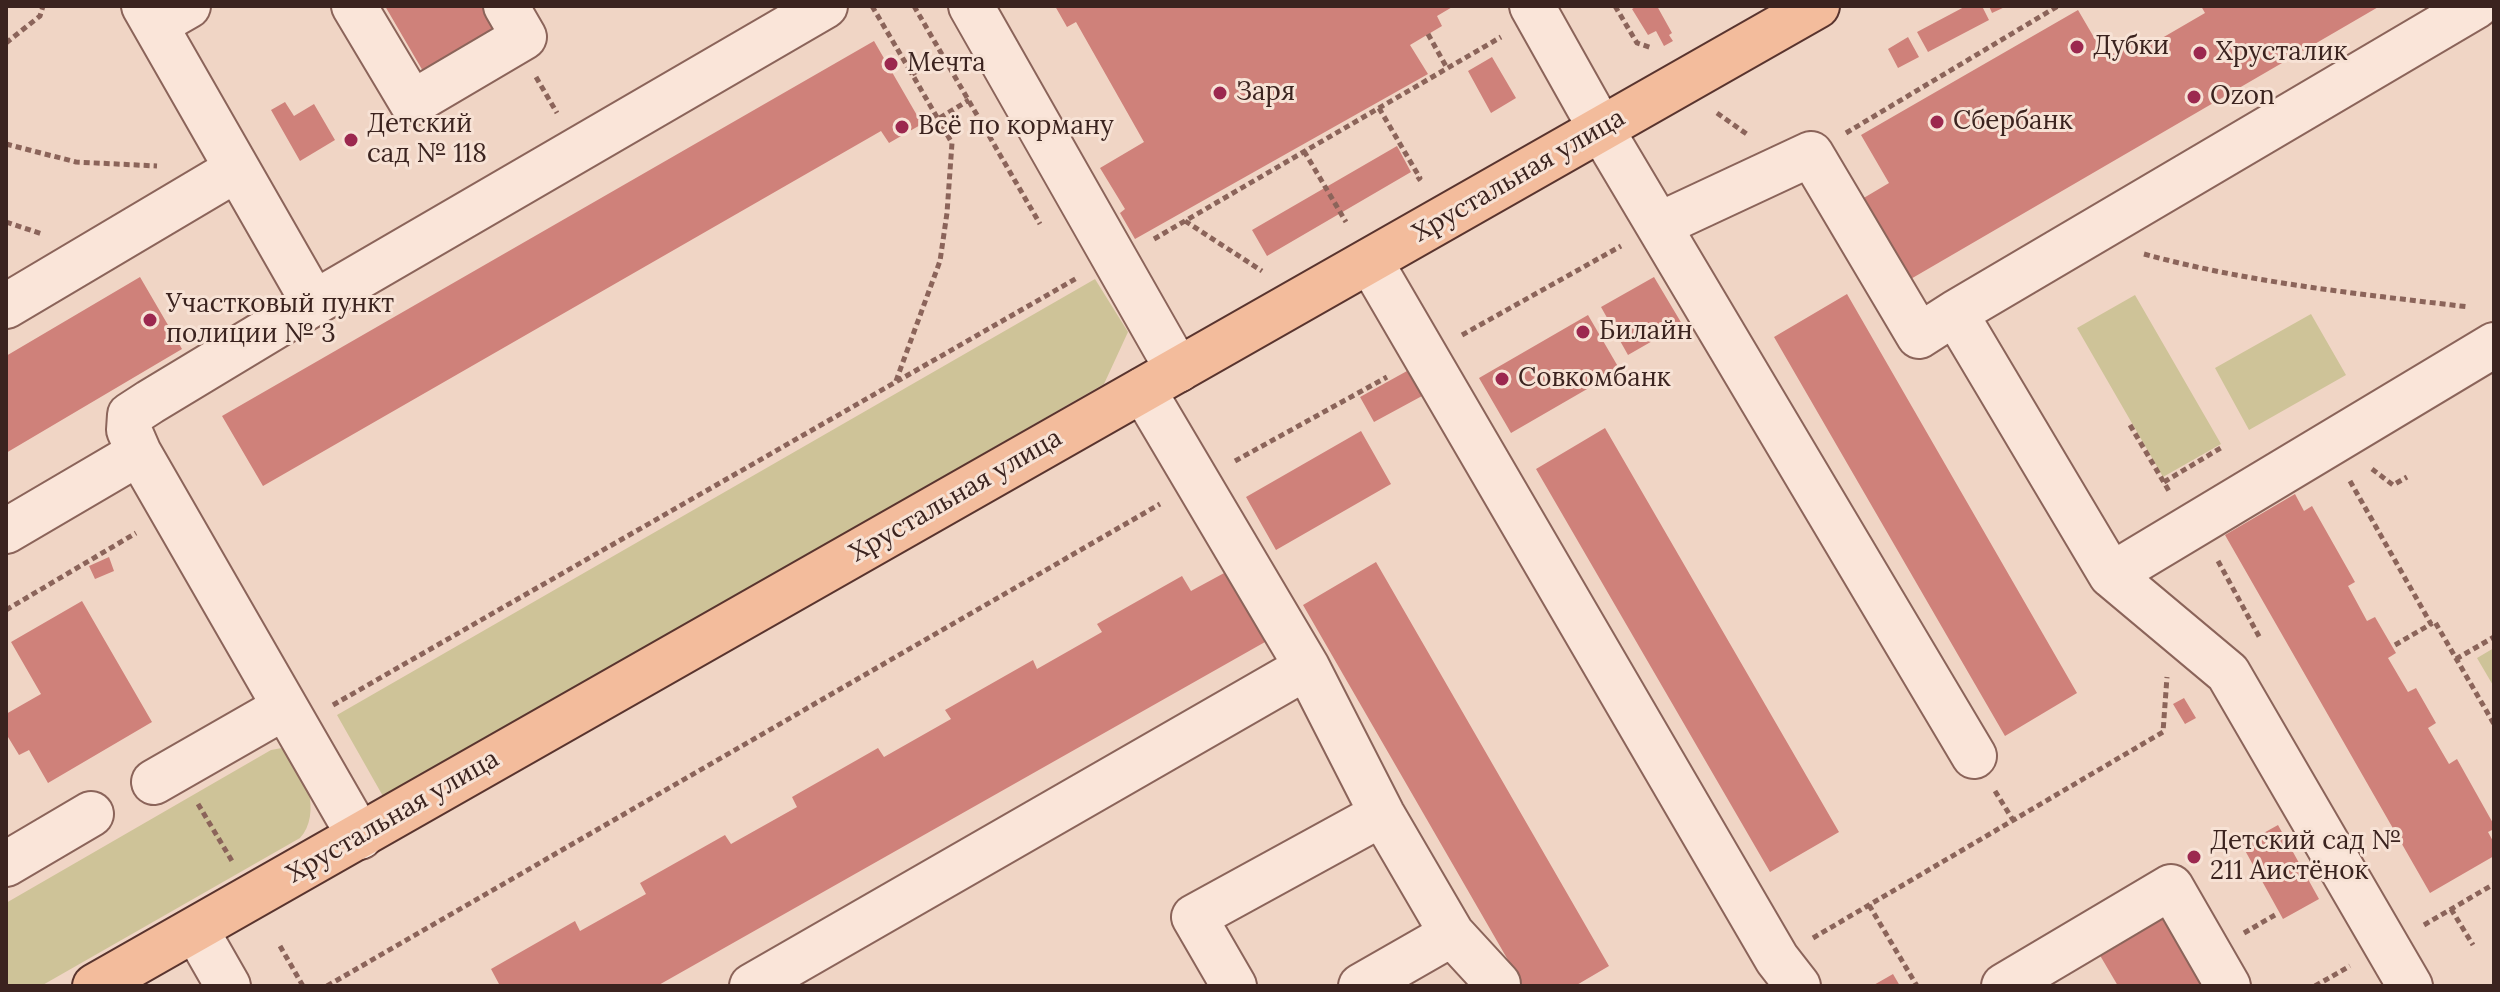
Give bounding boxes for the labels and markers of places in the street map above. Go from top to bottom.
place label: Дубки [2093,31,2169,63]
place label: Хрусталик [2216,37,2347,69]
marker: Дубки [2068,38,2086,56]
marker: Хрусталик [2191,44,2209,62]
place label: Мечта [907,48,986,80]
marker: Мечта [882,55,900,73]
place label: Заря [1236,77,1295,109]
place label: Ozon [2210,81,2275,113]
marker: Заря [1211,84,1229,102]
marker: Ozon [2185,88,2203,106]
place label: Сбербанк [1953,106,2073,138]
place label: Детский сад № 118 [367,109,487,170]
place label: Всё по корману [918,111,1114,143]
marker: Сбербанк [1928,113,1946,131]
marker: Всё по корману [893,118,911,136]
marker: Детский сад № 118 [342,131,360,149]
place label: Участковый пункт полиции № 3 [166,289,394,350]
marker: Участковый пункт полиции № 3 [141,311,159,329]
place label: Билайн [1599,316,1693,348]
marker: Билайн [1574,323,1592,341]
place label: Совкомбанк [1518,363,1671,395]
marker: Совкомбанк [1493,370,1511,388]
place label: Детский сад № 211 Аистёнок [2210,826,2402,888]
marker: Детский сад № 211 Аистёнок [2185,848,2203,866]

